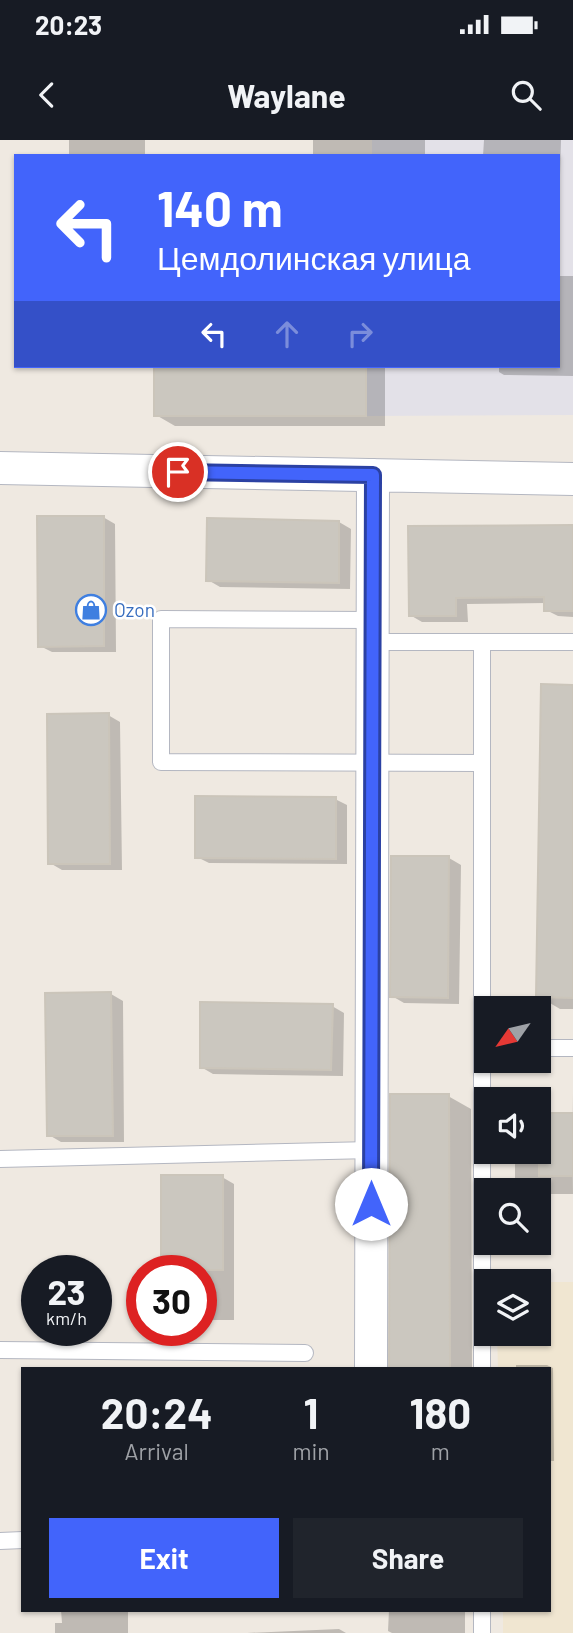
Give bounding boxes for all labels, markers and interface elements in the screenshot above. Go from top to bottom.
text: 20:23 [35,9,102,40]
icon: back [28,76,66,114]
text: Waylane [227,76,346,114]
icon: search [507,76,545,114]
text: 140 m [157,178,283,237]
icon: left [42,182,133,273]
text: Цемдолинская улица [157,238,471,276]
icon: left [195,315,233,353]
icon: ahead [268,315,306,353]
icon: right [341,315,379,353]
pin [148,442,208,502]
icon: arrive [159,453,197,491]
shop icon: Ozon [74,593,108,627]
place label: Ozon [114,598,155,621]
north arrow [474,996,551,1073]
map controls [474,996,551,1346]
button: sound [474,1087,551,1164]
position arrow [334,1167,408,1241]
button: search [474,1178,551,1255]
speed limit sign: 30 [126,1255,217,1346]
button: layers [474,1269,551,1346]
text: 23 [47,1270,86,1312]
text: km/h [46,1307,87,1329]
text: 20:24 [101,1387,213,1437]
text: 1 [304,1387,318,1437]
text: 180 [410,1387,471,1437]
text: Arrival [125,1437,189,1465]
text: min [292,1437,330,1465]
text: m [431,1437,450,1465]
button: Exit [49,1518,279,1598]
button: Share [293,1518,523,1598]

